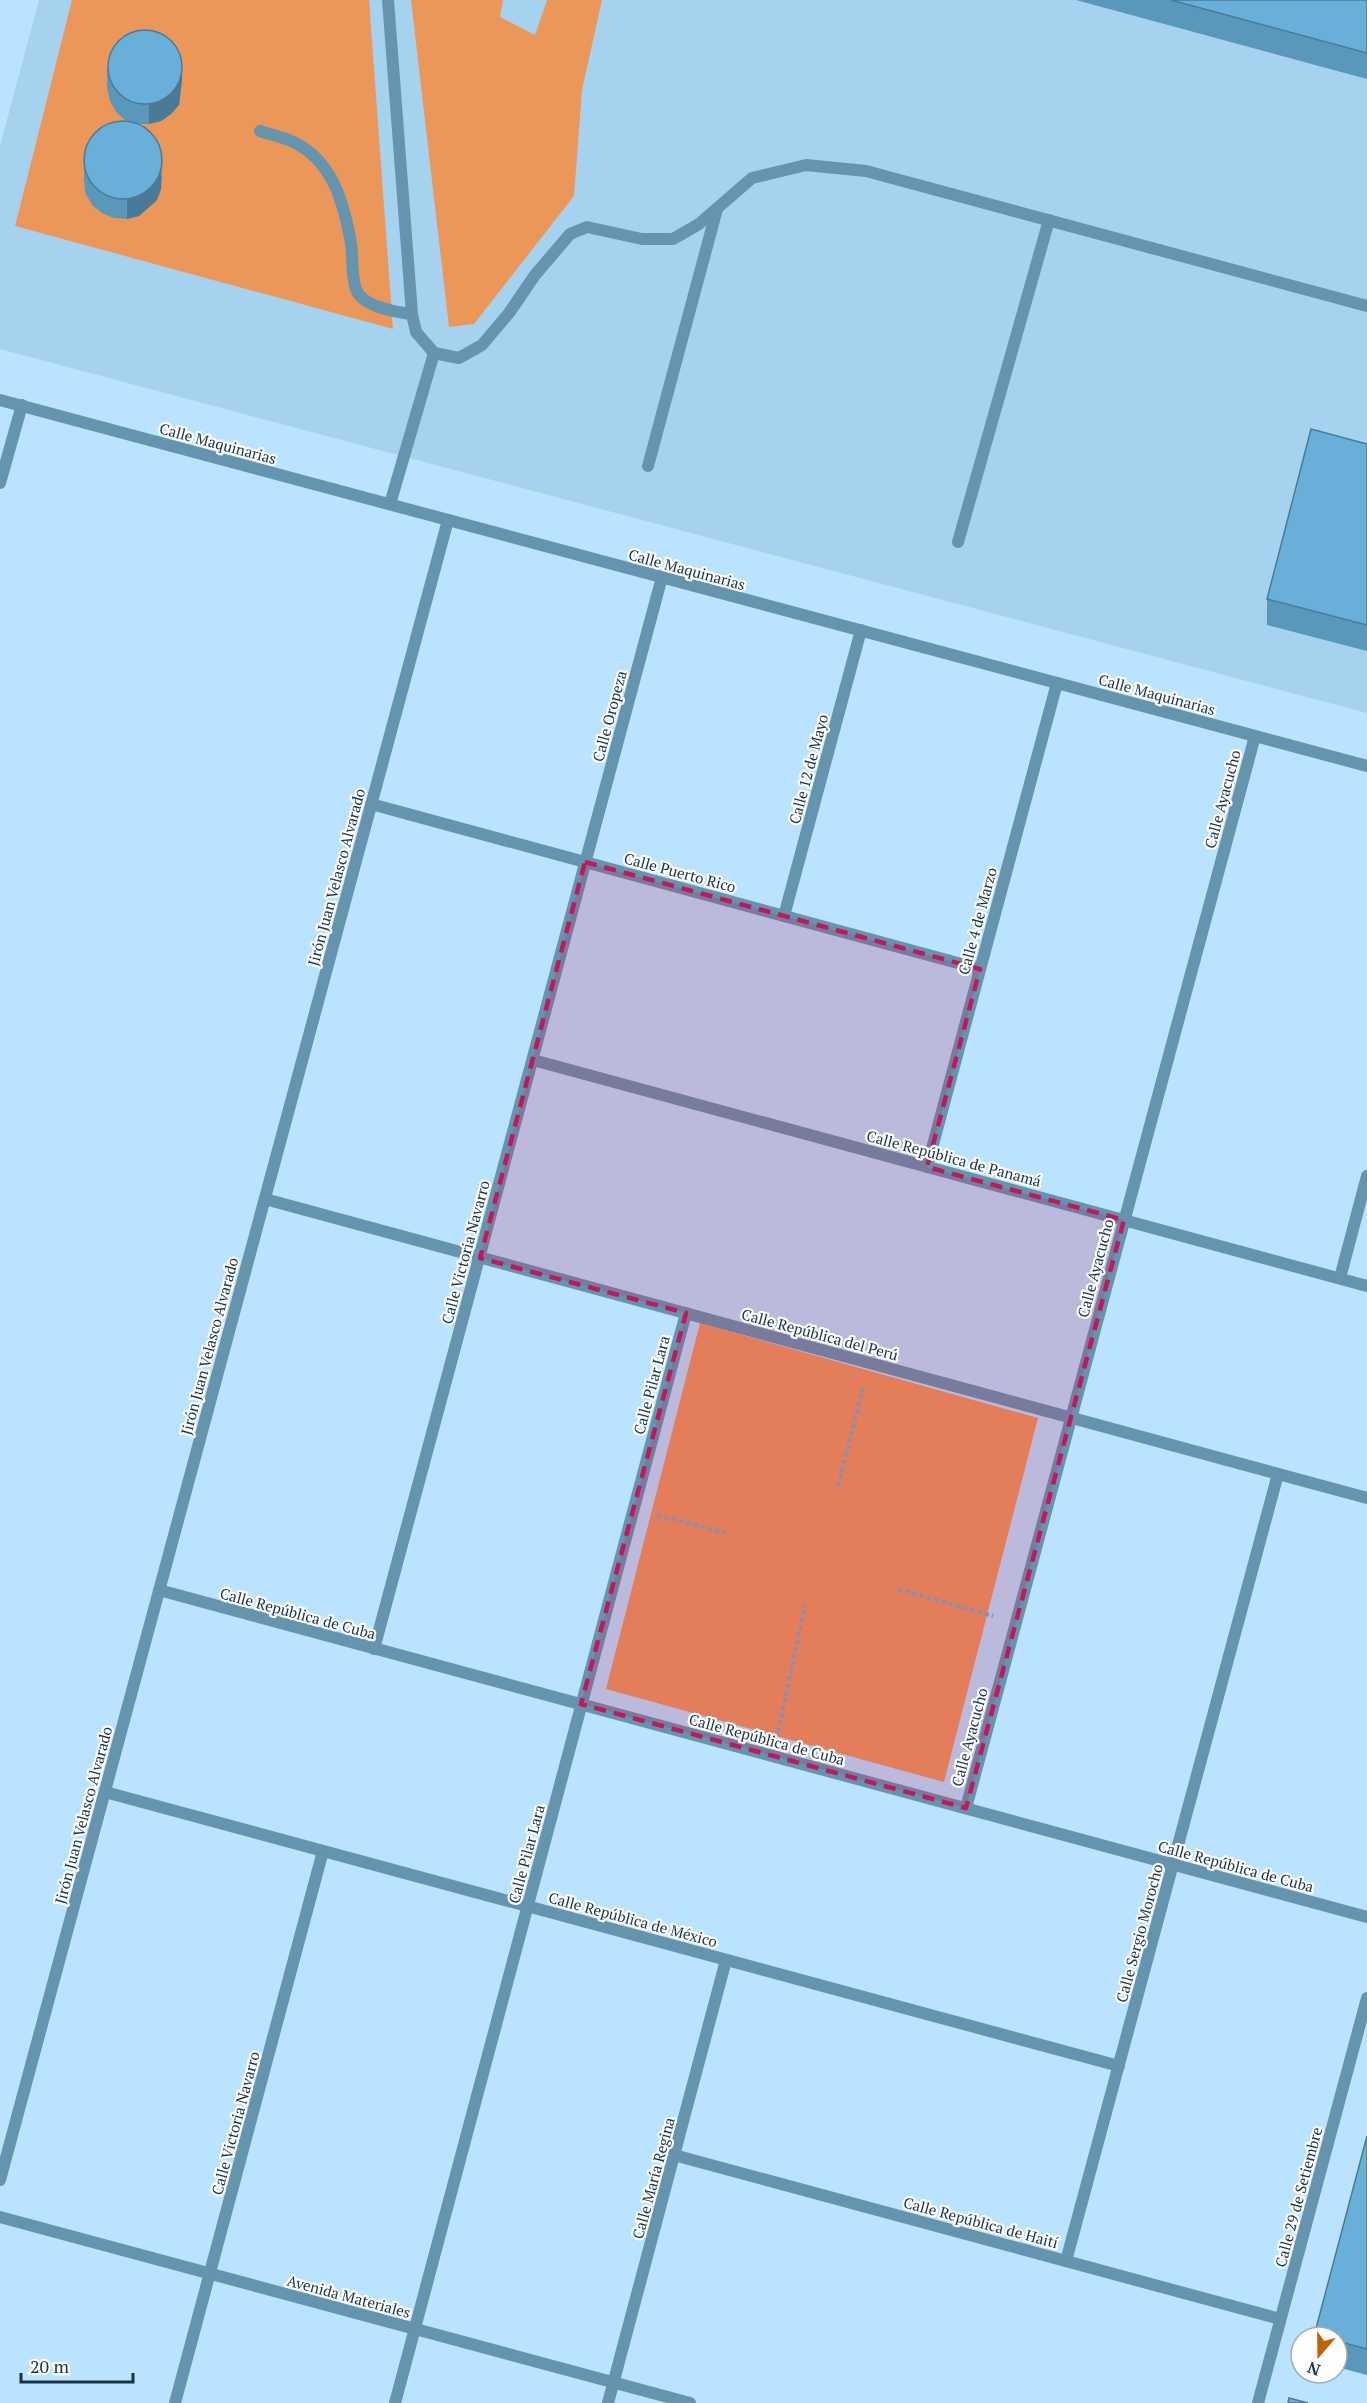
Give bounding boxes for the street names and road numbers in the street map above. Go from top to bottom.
street label: Calle Maquinarias [157,418,279,468]
street label: Calle Maquinarias [626,544,748,594]
street label: Calle Oropeza [587,668,631,764]
street label: Calle Maquinarias [1096,669,1218,719]
street label: Calle 12 de Mayo [784,712,832,826]
street label: Calle Ayacucho [1199,748,1245,850]
street label: Jirón Juan Velasco Alvarado [303,786,369,968]
street label: Calle Puerto Rico [622,847,738,897]
street label: Calle 4 de Marzo [953,865,1001,977]
street label: Calle República de Panamá [865,1125,1044,1191]
street label: Calle Victoria Navarro [436,1178,494,1326]
street label: Calle Ayacucho [1072,1217,1118,1319]
street label: Jirón Juan Velasco Alvarado [176,1255,242,1437]
street label: Calle República del Perú [740,1303,901,1365]
street label: Calle Pilar Lara [628,1333,674,1437]
street label: Calle República de Cuba [218,1583,378,1644]
street label: Calle Ayacucho [946,1686,992,1788]
street label: Calle República de Cuba [687,1709,847,1770]
street label: Jirón Juan Velasco Alvarado [50,1724,116,1906]
street label: Calle Pilar Lara [503,1802,549,1906]
street label: Calle República de Cuba [1156,1836,1316,1897]
street label: Calle Sergio Morocho [1111,1862,1167,2004]
street label: Calle República de México [546,1887,720,1951]
street label: Calle Victoria Navarro [206,2049,264,2197]
street label: Calle María Regina [627,2115,679,2241]
street label: Calle 29 de Setiembre [1270,2125,1326,2269]
street label: Calle República de Haití [901,2192,1061,2252]
street label: Avenida Materiales [285,2270,413,2322]

